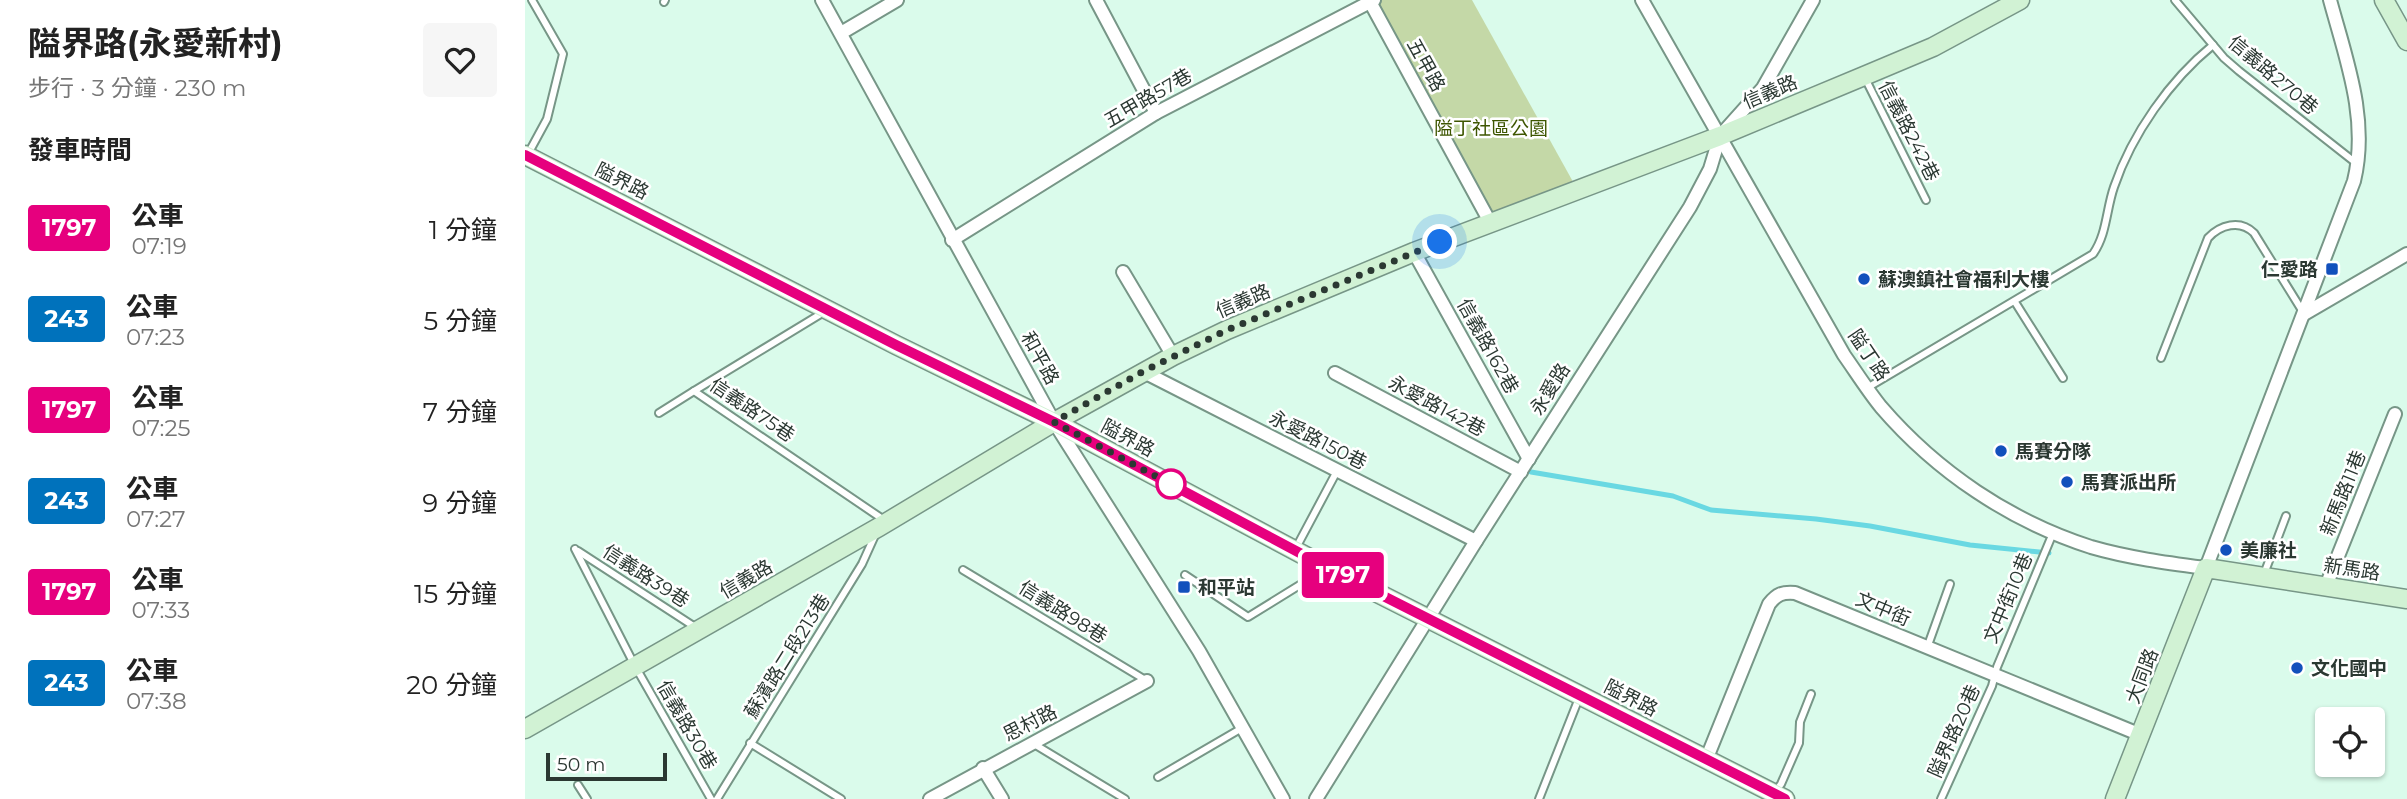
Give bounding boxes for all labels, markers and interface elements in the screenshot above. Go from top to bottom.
text: 隘界路(永愛新村) [28,23,283,63]
button: heart [423,23,497,97]
street label: 信義路270巷 [2223,31,2323,119]
street label: 五甲路 [1402,34,1450,96]
street label: 五甲路57巷 [1100,64,1196,132]
street label: 信義路 [1739,70,1801,114]
text: 步行 · 3 分鐘 · 230 m [28,74,246,102]
street label: 信義路242巷 [1874,77,1944,185]
park label: 隘丁社區公園 [1434,117,1548,140]
text: 發車時間 [28,134,132,166]
street label: 隘界路 [591,158,653,204]
text: 公車 [131,200,183,232]
text: 1797 [42,213,96,242]
text: 1 分鐘 [429,214,497,246]
your location [1422,224,1457,259]
text: 07:19 [131,232,187,260]
place label: 仁愛路 [2261,258,2318,281]
marker: 仁愛路 [2324,261,2340,277]
place label: 蘇澳鎮社會福利大樓 [1878,268,2049,291]
marker: 蘇澳鎮社會福利大樓 [1856,271,1872,287]
street label: 信義路 [1212,279,1274,323]
text: 公車 [126,291,178,323]
street label: 信義路162巷 [1452,294,1524,398]
text: 243 [44,304,89,333]
text: 5 分鐘 [423,305,497,337]
text: 07:23 [126,323,185,351]
street label: 隘丁路 [1844,325,1894,385]
street label: 和平路 [1016,327,1064,389]
street label: 永愛路 [1525,359,1575,419]
street label: 永愛路142巷 [1385,371,1489,441]
street label: 信義路75巷 [705,373,799,447]
text: 公車 [131,382,183,414]
text: 1797 [42,395,96,424]
text: 7 分鐘 [423,396,497,428]
street label: 永愛路150巷 [1265,406,1371,474]
text: 07:25 [131,414,190,442]
street label: 隘界路 [1097,414,1159,462]
place label: 馬賽分隊 [2015,440,2091,463]
marker: 馬賽分隊 [1993,443,2009,459]
street label: 新馬路11巷 [2316,447,2370,539]
unlabelled marker [1156,469,1186,499]
place label: 馬賽派出所 [2081,471,2176,494]
text: 公車 [126,473,178,505]
marker: 馬賽派出所 [2059,474,2075,490]
text: 243 [44,486,89,515]
text: 9 分鐘 [422,487,497,519]
text: 07:27 [126,505,186,533]
place label: 美廉社 [2240,539,2297,562]
street label: 信義路39巷 [599,540,693,612]
marker: 美廉社 [2218,542,2234,558]
street label: 文中街10巷 [1979,550,2037,646]
line badge: 1797 [1294,552,1392,598]
street label: 新馬路 [2322,553,2382,585]
street label: 信義路 [716,555,776,603]
text: 1797 [1316,560,1370,589]
text: 公車 [131,564,183,596]
street label: 信義路98巷 [1015,576,1111,648]
place label: 和平站 [1198,576,1255,599]
text: 1797 [42,577,96,606]
text: 15 分鐘 [414,578,497,610]
marker: 和平站 [1176,579,1192,595]
street label: 文中街 [1852,587,1914,631]
street label: 蘇濱路二段213巷 [740,590,834,722]
text: 07:33 [131,596,190,624]
street label: 大同路 [2121,645,2163,707]
text: 公車 [126,655,178,687]
place label: 文化國中 [2311,657,2387,680]
marker: 文化國中 [2289,660,2305,676]
text: 243 [44,668,89,697]
text: 20 分鐘 [406,669,497,701]
street label: 隘界路 [1600,675,1662,721]
street label: 信義路30巷 [652,676,722,774]
street label: 隘界路20巷 [1923,681,1985,781]
text: 07:38 [126,687,187,715]
street label: 思村路 [999,700,1061,746]
map controls [2315,707,2385,777]
button: locate [2315,707,2385,777]
scale bar [546,750,667,782]
text: 50 m [557,753,605,776]

